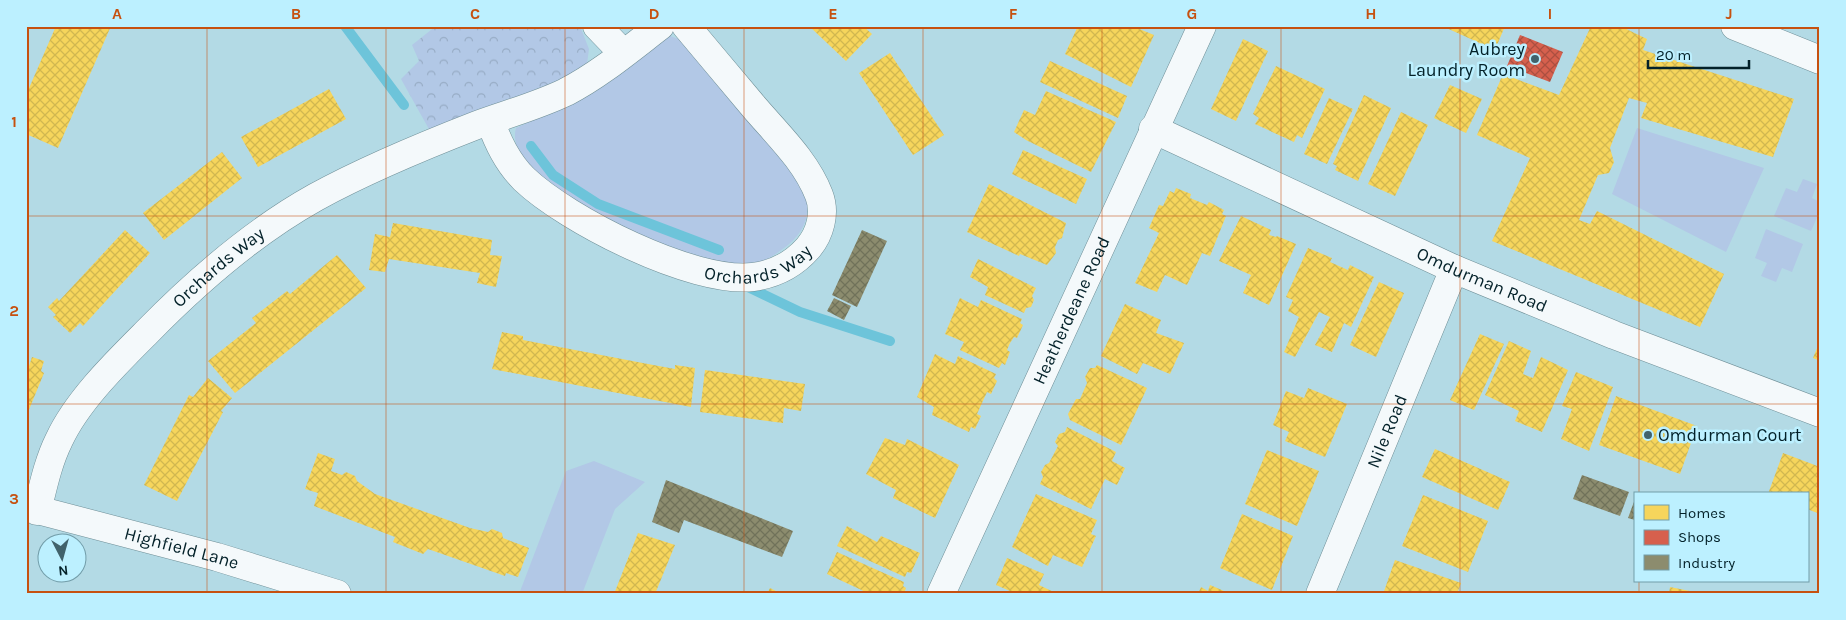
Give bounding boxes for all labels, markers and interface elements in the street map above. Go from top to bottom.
text: A [112,4,122,23]
text: B [291,4,301,23]
text: C [470,4,480,23]
text: D [649,4,660,23]
text: E [828,4,838,23]
text: F [1009,4,1018,23]
text: G [1187,4,1197,23]
text: H [1365,4,1377,23]
text: I [1548,4,1552,23]
text: J [1725,4,1733,23]
place label: Aubrey Laundry Room [1408,38,1526,81]
scale bar [1648,38,1750,70]
text: 20 m [1656,46,1691,64]
marker: Aubrey Laundry Room [1529,53,1541,65]
text: 1 [11,112,17,131]
street label: Orchards Way [168,222,269,312]
street label: Heatherdeane Road [1028,233,1115,388]
street label: Orchards Way [702,240,817,289]
street label: Omdurman Road [1413,242,1551,317]
text: 2 [9,301,19,320]
street label: Nile Road [1362,391,1412,471]
place label: Omdurman Court [1658,424,1802,446]
marker: Omdurman Court [1642,429,1654,441]
text: 3 [9,489,19,508]
legend [1634,492,1808,582]
text: Homes [1678,504,1726,522]
street label: Highfield Lane [122,522,242,574]
text: Shops [1678,528,1721,546]
north arrow [38,532,88,582]
text: Industry [1678,554,1735,572]
text: N [57,561,69,579]

